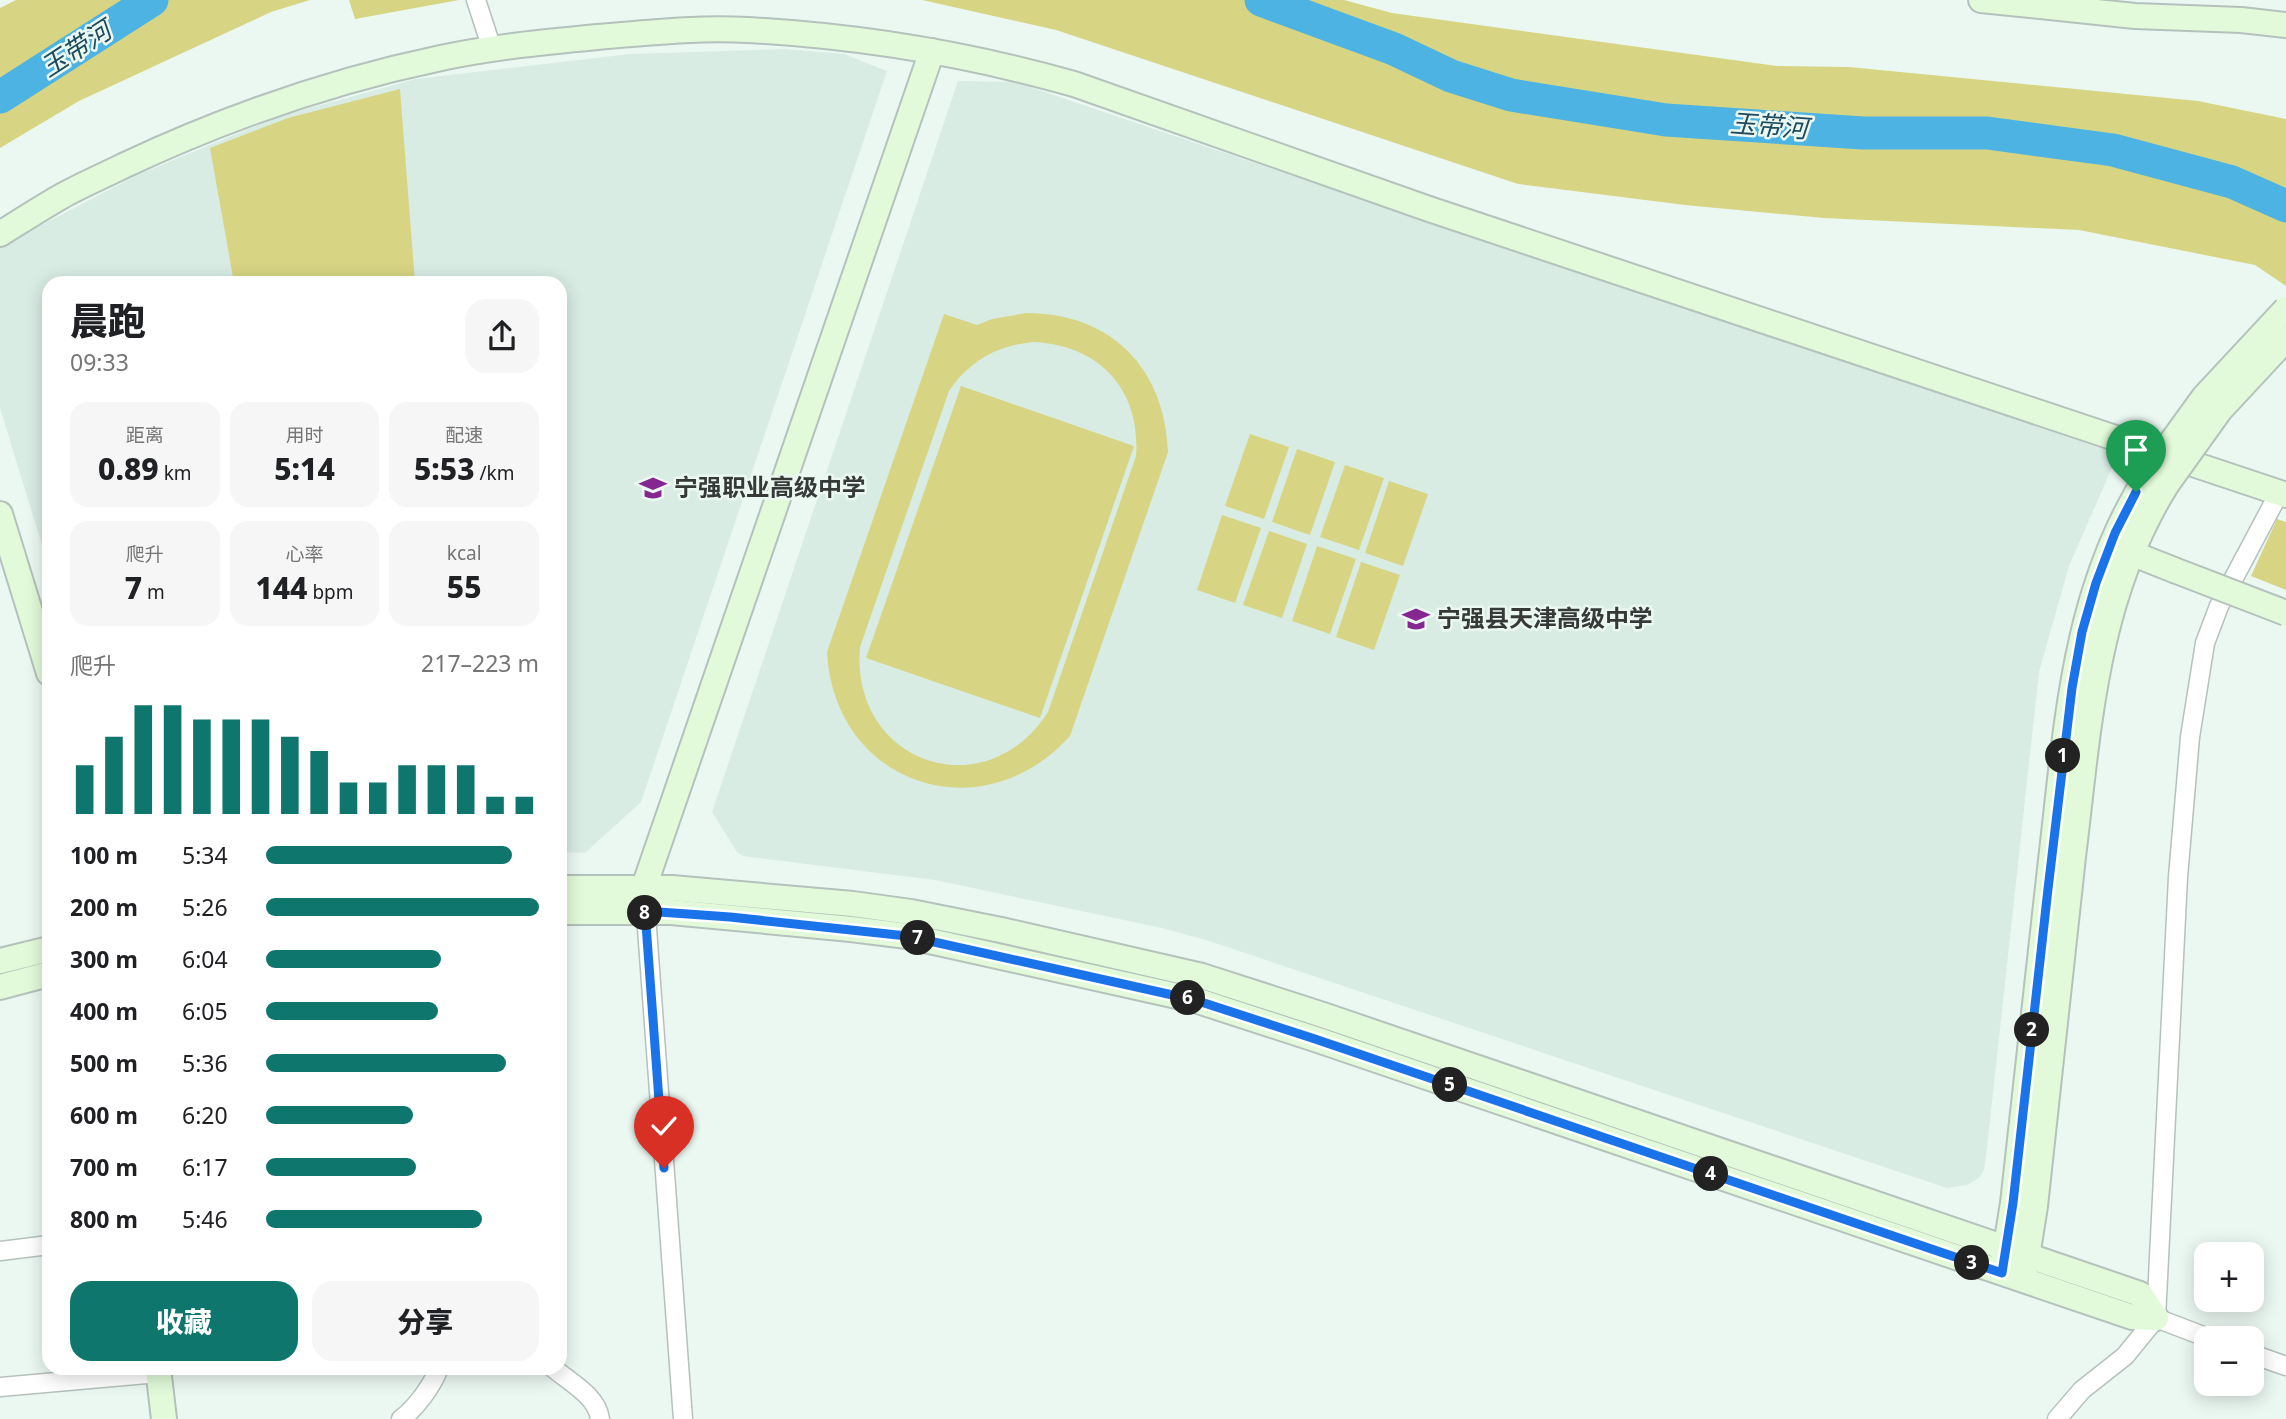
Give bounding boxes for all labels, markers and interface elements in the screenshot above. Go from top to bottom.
water label: 玉带河 [33,9,122,85]
water label: 玉带河 [1729,104,1814,146]
text: 晨跑 [70,294,146,346]
button: share [465,299,539,373]
text: 09:33 [70,346,129,378]
pin [2106,420,2166,492]
text: 距离 [126,422,164,448]
text: 用时 [285,422,324,448]
text: 配速 [445,422,483,448]
icon: arrive [2117,431,2155,469]
text: 0.89 [98,448,159,489]
text: 5:14 [274,448,335,489]
text: 5:53 [414,448,474,489]
text: km [159,460,192,486]
text: /km [474,460,514,486]
place label: 宁强职业高级中学 [674,470,866,503]
school or university icon: 宁强职业高级中学 [638,473,668,503]
text: kcal [447,540,482,566]
text: 爬升 [126,541,164,567]
text: 心率 [285,541,324,567]
text: 55 [447,566,482,607]
text: 7 [125,567,142,608]
text: 144 [255,567,307,608]
text: m [142,579,165,605]
text: bpm [307,579,354,605]
place label: 宁强县天津高级中学 [1437,601,1653,634]
school or university icon: 宁强县天津高级中学 [1401,604,1431,634]
text: 217–223 m [421,647,539,679]
text: 爬升 [70,649,116,681]
pin: 1 [2046,738,2080,774]
text: 1 [2057,742,2068,768]
text: 100 m [70,839,138,871]
text: 5:34 [182,839,228,871]
text: 200 m [70,891,138,923]
text: 5:26 [182,891,228,923]
pin: 8 [628,895,662,930]
text: 8 [639,899,650,925]
pin: 7 [900,920,936,956]
text: 7 [912,924,923,950]
text: 300 m [70,943,138,975]
text: 6:04 [182,943,228,975]
pin: 6 [1170,981,1206,1016]
text: 6 [1182,984,1193,1010]
text: 400 m [70,995,138,1027]
text: 6:05 [182,995,228,1027]
pin: 2 [2014,1012,2050,1048]
text: 2 [2026,1016,2037,1042]
text: 500 m [70,1047,138,1079]
text: 5:36 [182,1047,228,1079]
pin: 5 [1432,1068,1468,1102]
text: 5 [1444,1071,1455,1097]
pin [634,1096,694,1168]
text: 600 m [70,1099,138,1131]
text: 6:20 [182,1099,228,1131]
icon: check [645,1107,683,1145]
text: 700 m [70,1151,138,1183]
text: 6:17 [182,1151,228,1183]
pin: 4 [1694,1156,1728,1192]
text: 4 [1705,1160,1716,1186]
text: 800 m [70,1203,138,1235]
text: 5:46 [182,1203,228,1235]
map controls [2194,1242,2264,1396]
button: + [2194,1242,2264,1312]
pin: 3 [1954,1246,1990,1280]
text: 3 [1966,1249,1977,1275]
button: 收藏 [70,1281,298,1361]
button: 分享 [312,1281,539,1361]
button: − [2194,1326,2264,1396]

